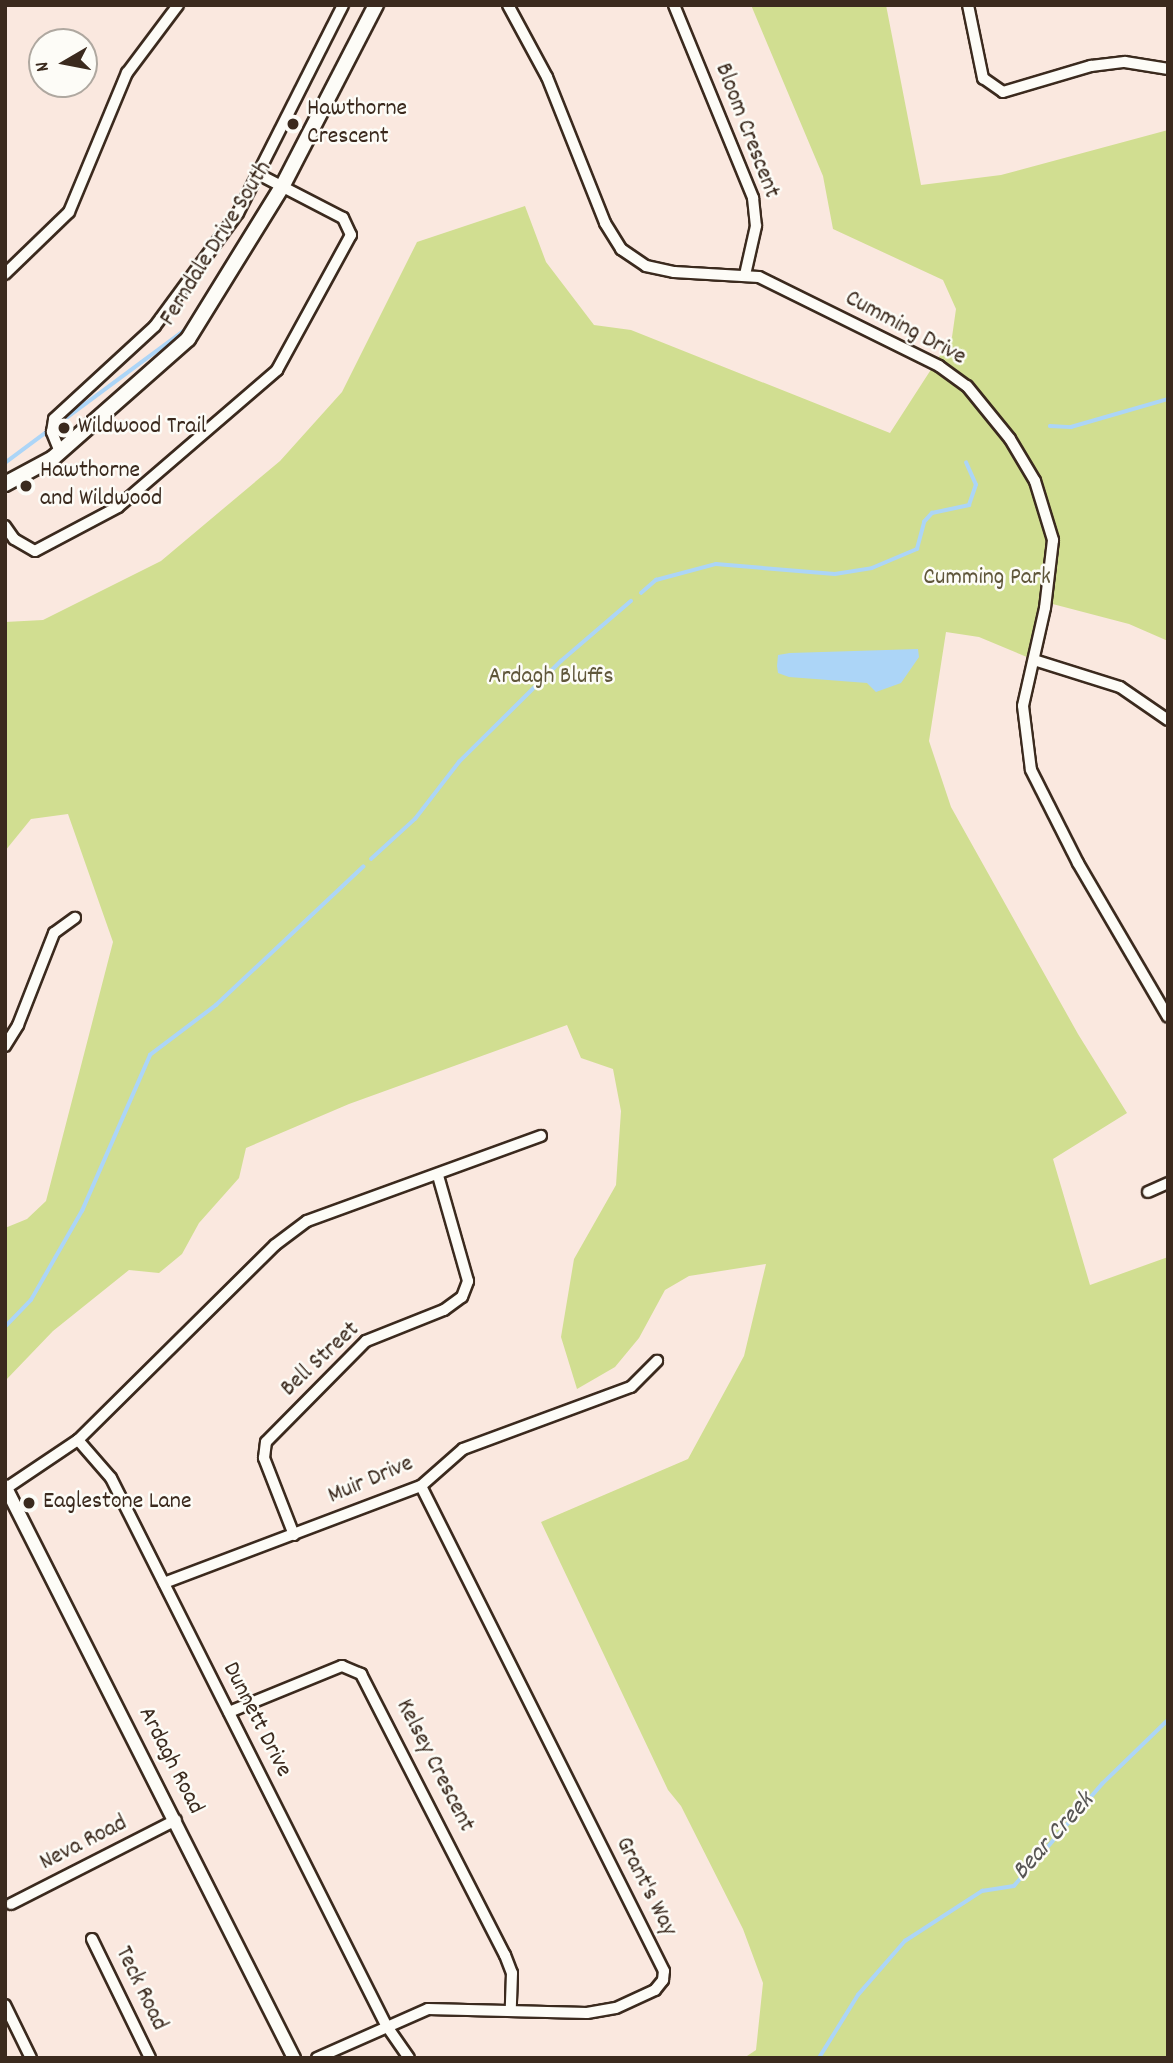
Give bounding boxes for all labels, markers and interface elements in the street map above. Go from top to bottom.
north arrow [28,28,98,98]
text: N [30,59,58,73]
street label: Bloom Crescent [707,60,785,202]
place label: Hawthorne Crescent [307,96,407,152]
marker: Hawthorne Crescent [285,116,301,132]
street label: Ferndale Drive South [155,156,279,332]
street label: Cumming Drive [840,285,970,373]
place label: Wildwood Trail [78,414,207,442]
marker: Wildwood Trail [56,420,72,436]
place label: Hawthorne and Wildwood [40,458,162,514]
marker: Hawthorne and Wildwood [18,478,34,494]
park label: Cumming Park [923,565,1051,593]
park label: Ardagh Bluffs [488,664,614,692]
street label: Bell Street [276,1316,366,1404]
street label: Muir Drive [324,1450,418,1512]
place label: Eaglestone Lane [43,1489,191,1517]
marker: Eaglestone Lane [21,1495,37,1511]
street label: Dunnett Drive [215,1658,297,1782]
street label: Kelsey Crescent [388,1695,480,1837]
street label: Ardagh Road [131,1703,209,1819]
water label: Bear Creek [1006,1787,1102,1887]
street label: Neva Road [36,1810,132,1878]
street label: Grant's Way [608,1833,682,1941]
street label: Teck Road [107,1942,173,2036]

